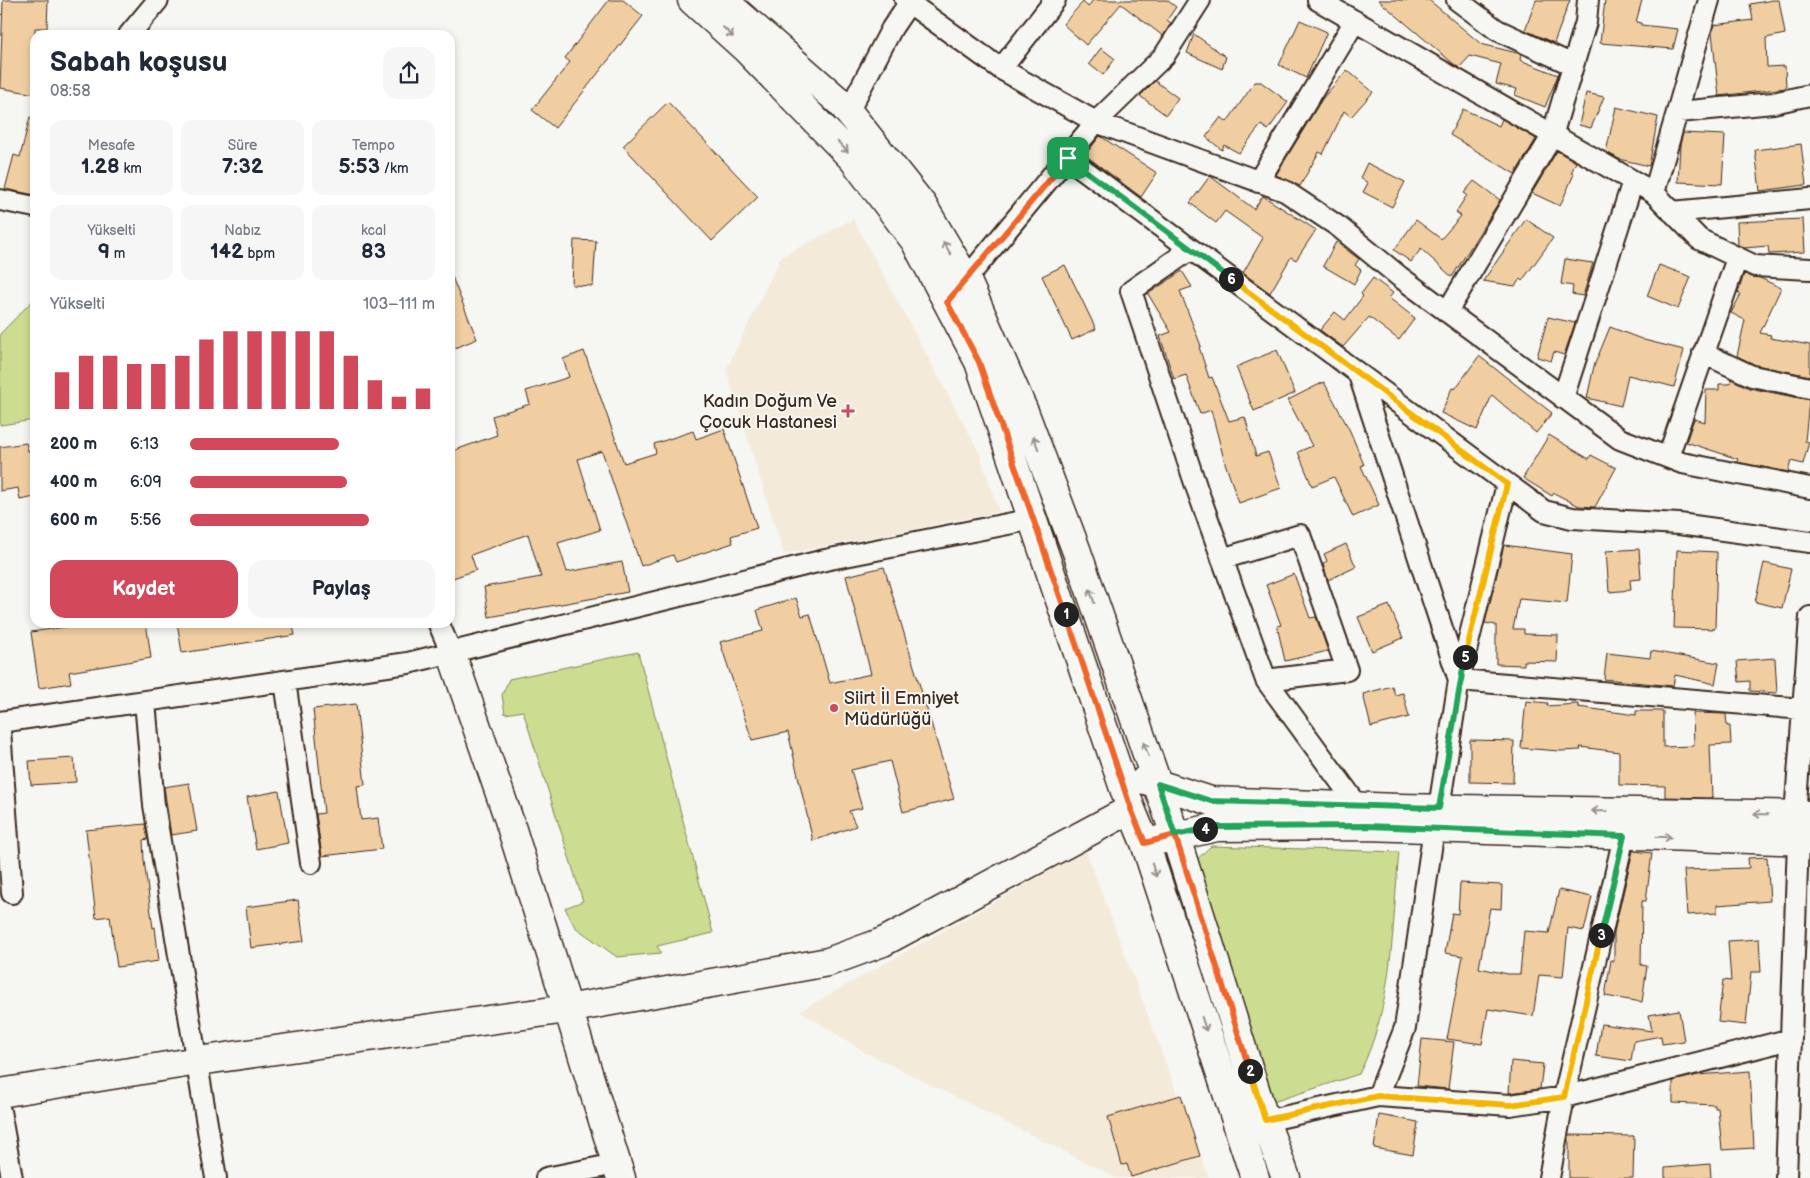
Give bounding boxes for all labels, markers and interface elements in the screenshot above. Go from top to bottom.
one-way arrow [722,26,735,38]
text: Sabah koşusu [50,46,228,79]
button: share [383,47,435,99]
text: 08:58 [50,82,90,101]
text: Mesafe [88,137,135,154]
text: Süre [228,137,257,154]
text: Tempo [352,137,395,154]
pin [1047,137,1089,179]
one-way arrow [837,141,849,154]
icon: arrive [1054,144,1082,172]
text: 1.28 [81,154,120,179]
text: 7:32 [222,154,263,179]
text: 5:53 [338,154,380,179]
text: km [120,160,142,177]
text: /km [380,160,409,177]
text: Yükselti [87,222,136,239]
text: Nabız [224,222,261,239]
text: kcal [361,222,386,239]
text: 9 [98,239,110,264]
text: 142 [210,239,244,264]
text: 83 [361,239,386,264]
one-way arrow [942,241,952,255]
text: m [110,245,125,262]
text: bpm [244,245,275,262]
pin: 6 [1218,266,1244,292]
text: 6 [1227,271,1236,288]
text: Yükselti [50,295,105,314]
text: 103–111 m [363,295,435,314]
place label: Kadın Doğum Ve Çocuk Hastanesi [699,391,837,433]
marker: Kadın Doğum Ve Çocuk Hastanesi [841,404,855,418]
text: 200 m [50,435,97,454]
text: 6:13 [130,435,159,454]
one-way arrow [1031,436,1040,451]
text: 400 m [50,473,97,492]
text: 6:09 [130,473,162,492]
text: 600 m [50,511,98,530]
text: 5:56 [130,511,161,530]
button: Kaydet [50,560,238,618]
button: Paylaş [248,560,435,618]
one-way arrow [1087,589,1096,604]
pin: 1 [1054,602,1078,626]
text: 1 [1064,606,1069,623]
pin: 5 [1452,644,1478,670]
text: 5 [1461,649,1470,666]
place label: Siirt İl Emniyet Müdürlüğü [844,687,959,730]
marker: Siirt İl Emniyet Müdürlüğü [828,702,840,714]
one-way arrow [1140,742,1150,758]
one-way arrow [1591,806,1608,816]
one-way arrow [1754,809,1770,819]
pin: 4 [1192,816,1218,842]
text: 4 [1201,821,1210,838]
one-way arrow [1656,833,1672,842]
one-way arrow [1150,861,1159,877]
pin: 3 [1588,922,1614,948]
text: 3 [1597,927,1606,944]
one-way arrow [1200,1016,1210,1032]
pin: 2 [1238,1058,1262,1084]
text: 2 [1246,1063,1255,1080]

